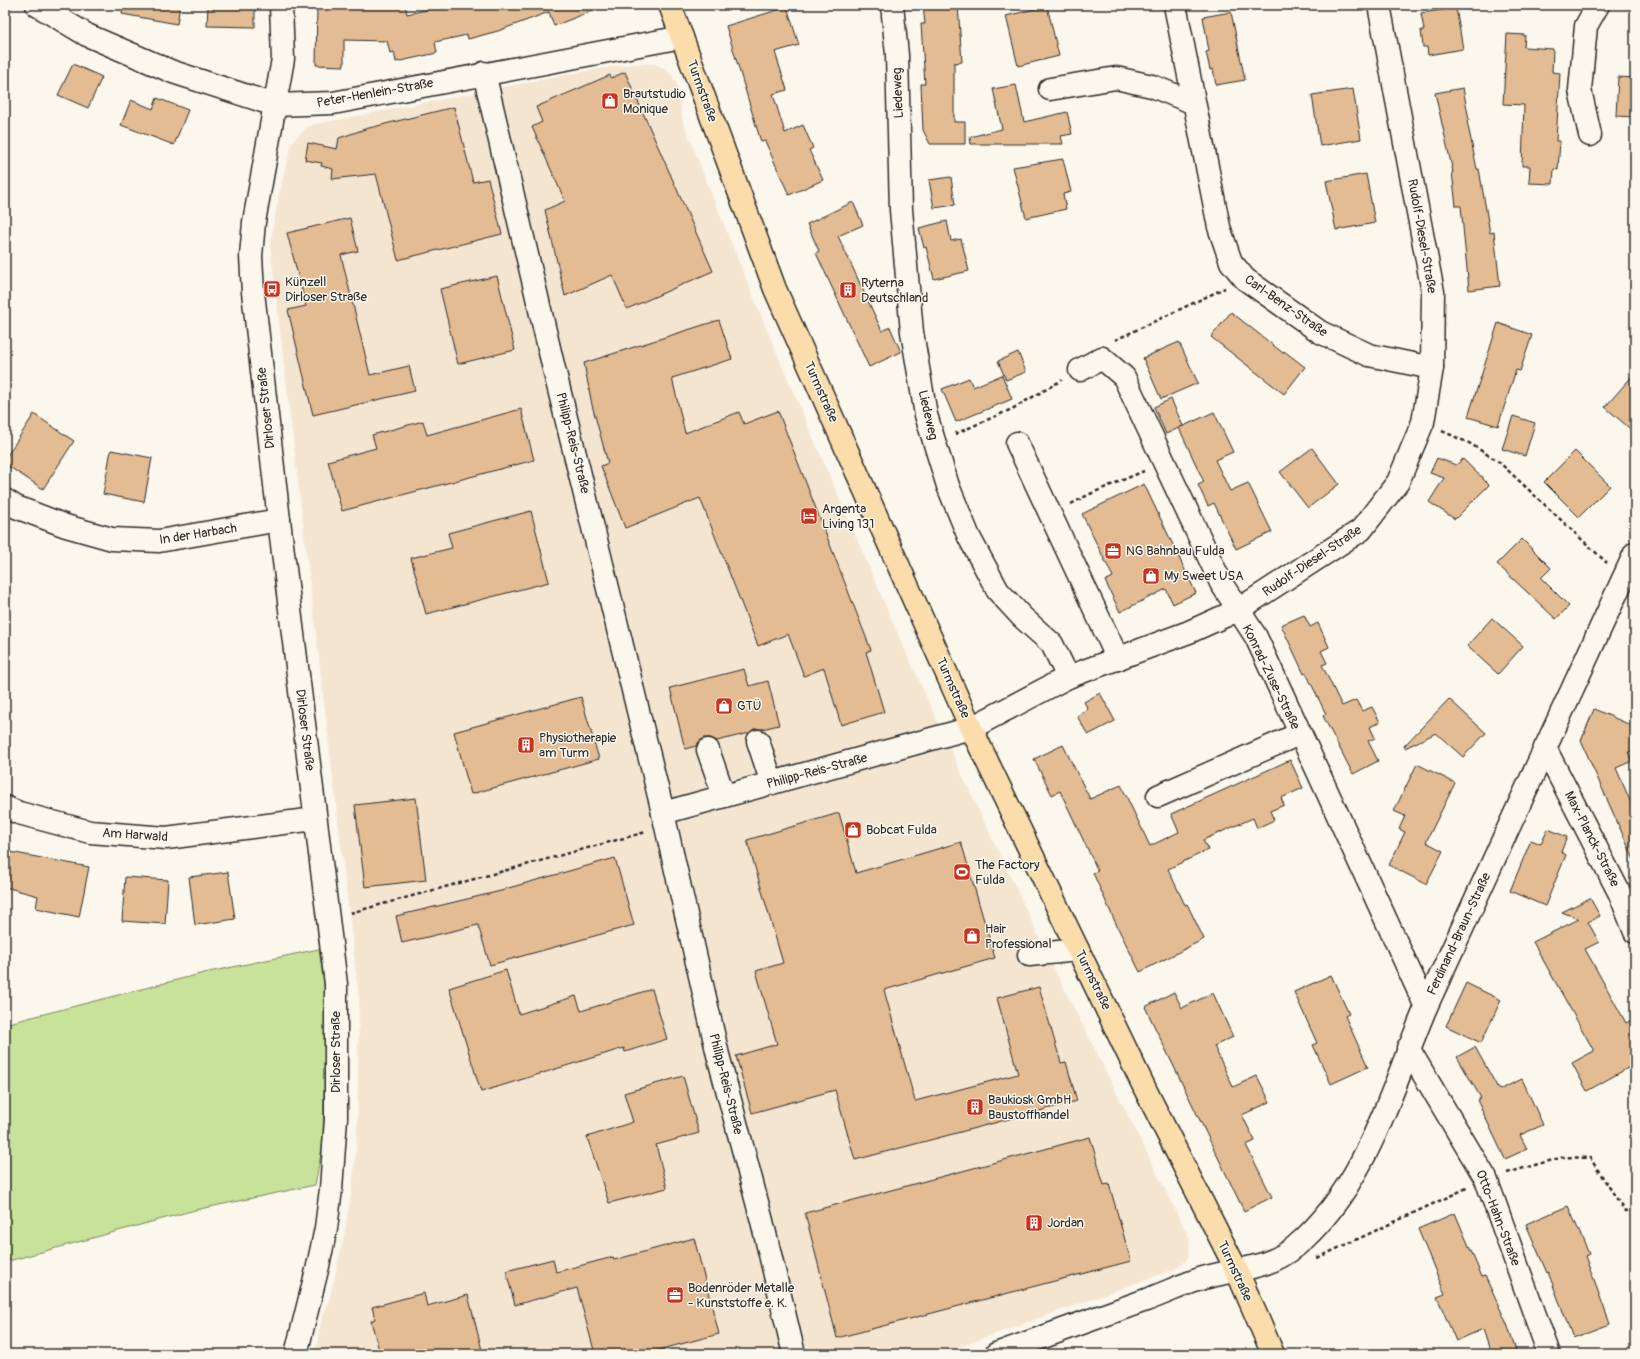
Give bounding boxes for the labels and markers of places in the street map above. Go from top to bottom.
place label: Brautstudio Monique [623,86,686,117]
shop icon: Brautstudio Monique [600,91,620,111]
place label: Künzell Dirloser Straße [285,274,367,305]
place label: Ryterna Deutschland [861,275,928,306]
bus stop icon: Künzell Dirloser Straße [262,279,282,299]
building icon: Ryterna Deutschland [838,280,858,300]
place label: Argenta Living 131 [822,501,874,532]
hotel icon: Argenta Living 131 [799,506,819,526]
office icon: NG Bahnbau Fulda [1103,541,1123,561]
place label: NG Bahnbau Fulda [1126,543,1225,559]
shop icon: My Sweet USA [1141,566,1161,586]
place label: My Sweet USA [1164,568,1244,584]
shop icon: GTÜ [714,696,734,716]
place label: GTÜ [737,698,762,714]
place label: Physiotherapie am Turm [539,730,617,761]
building icon: Physiotherapie am Turm [516,735,536,755]
shop icon: Bobcat Fulda [843,820,863,840]
place label: Bobcat Fulda [866,822,937,838]
place label: The Factory Fulda [975,857,1040,888]
sports icon: The Factory Fulda [952,862,972,882]
place label: Hair Professional [985,921,1051,952]
shop icon: Hair Professional [962,926,982,946]
place label: Baukiosk GmbH Baustoffhandel [988,1092,1071,1123]
building icon: Baukiosk GmbH Baustoffhandel [965,1097,985,1117]
building icon: Jordan [1024,1213,1044,1233]
place label: Jordan [1047,1215,1084,1231]
place label: Bodenröder Metalle - Kunststoffe e. K. [688,1280,795,1311]
office icon: Bodenröder Metalle - Kunststoffe e. K. [665,1285,685,1305]

